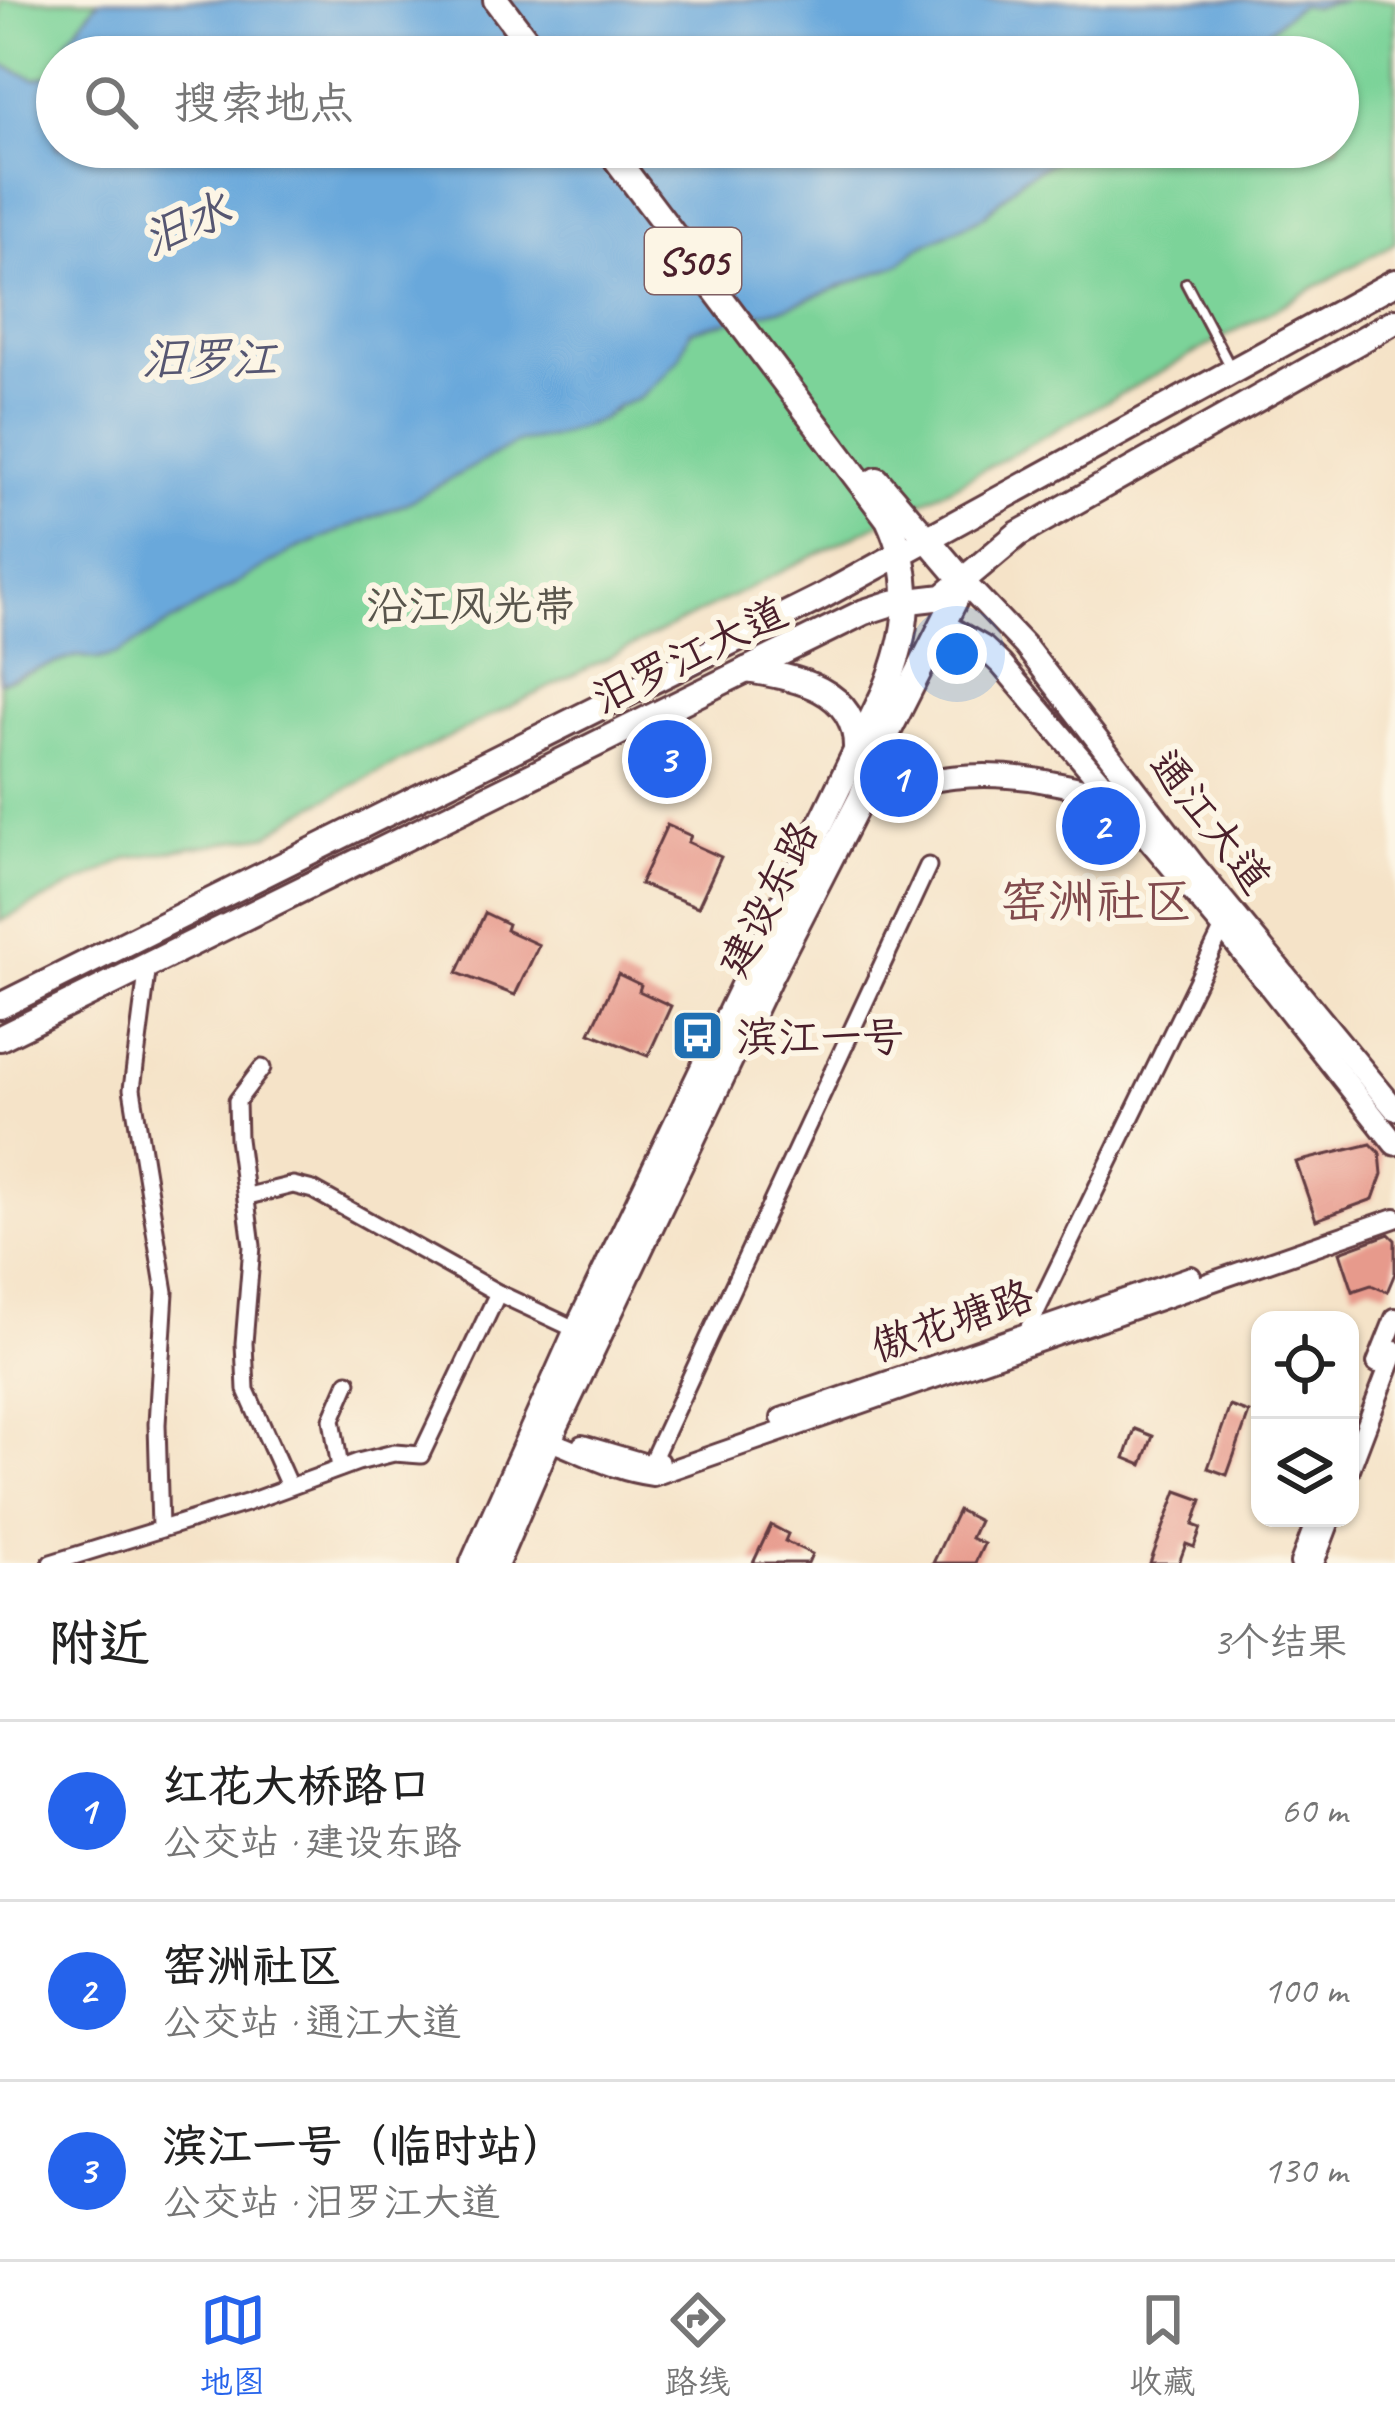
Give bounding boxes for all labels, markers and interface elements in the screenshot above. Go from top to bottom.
search box [36,36,1359,168]
icon: search [78,69,144,135]
text: 搜索地点 [174,75,354,132]
water label: 汨水 [134,180,240,268]
road number: S505 [645,228,741,294]
water label: 汨罗江 [141,331,278,388]
park label: 沿江风光带 [366,580,576,633]
street label: 汨罗江大道 [584,585,796,725]
your location [927,624,987,684]
pin: 3 [628,714,706,804]
pin: 1 [860,733,938,823]
street label: 通江大道 [1137,739,1282,904]
pin: 2 [1062,781,1140,871]
street label: 建设东路 [707,812,830,986]
district label: 窑洲社区 [1000,871,1192,931]
bus stop icon: 滨江一号 [669,1008,725,1064]
place label: 滨江一号 [736,1011,904,1064]
street label: 傲花塘路 [864,1269,1041,1374]
map controls [1251,1311,1359,1527]
button: locate [1251,1311,1359,1419]
button: layers [1251,1419,1359,1527]
text: 附近 [48,1611,150,1675]
text: 3个结果 [1212,1618,1347,1667]
text: 红花大桥路口 [162,1758,432,1815]
text: 1 [78,1786,96,1835]
text: 60 m [1281,1786,1347,1835]
text: 公交站 · 建设东路 [162,1818,461,1867]
text: 窑洲社区 [162,1938,342,1995]
text: 2 [78,1966,96,2015]
text: 100 m [1263,1966,1347,2015]
text: 公交站 · 通江大道 [162,1998,461,2047]
text: 滨江一号（临时站） [162,2118,567,2175]
text: 3 [78,2146,96,2195]
text: 130 m [1263,2146,1347,2195]
text: 公交站 · 汨罗江大道 [162,2178,500,2227]
tab: 地图 [200,2287,266,2403]
tab: 路线 [665,2287,731,2403]
tab: 收藏 [1130,2287,1196,2403]

